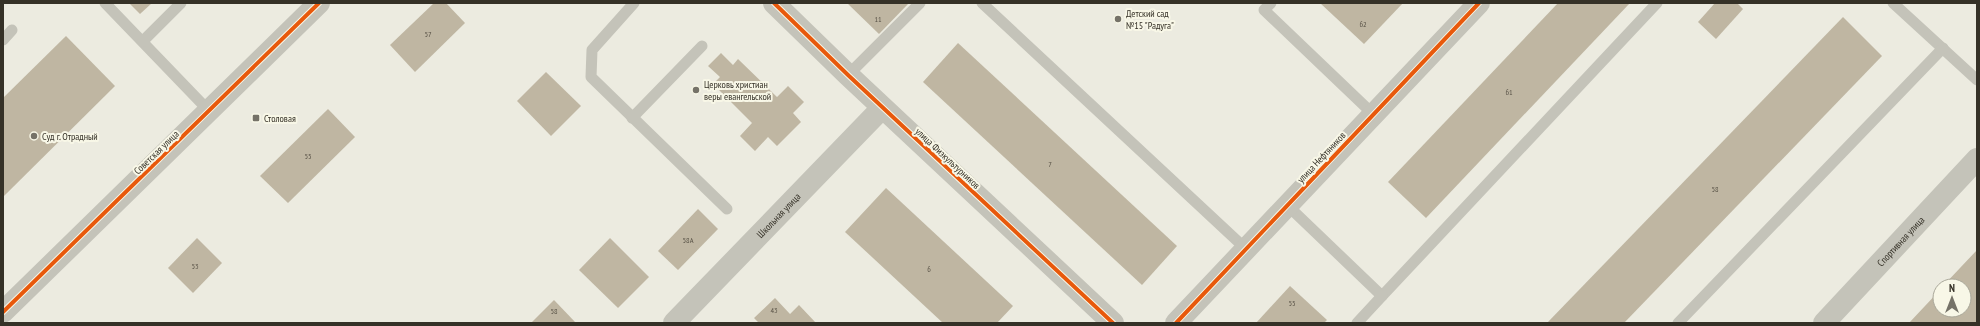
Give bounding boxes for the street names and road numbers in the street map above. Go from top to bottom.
street label: улица Физкультурников [912,125,983,192]
street label: Советская улица [131,128,182,177]
street label: улица Нефтяников [1294,129,1348,186]
street label: Школьная улица [754,190,803,241]
street label: Спортивная улица [1874,214,1927,269]

